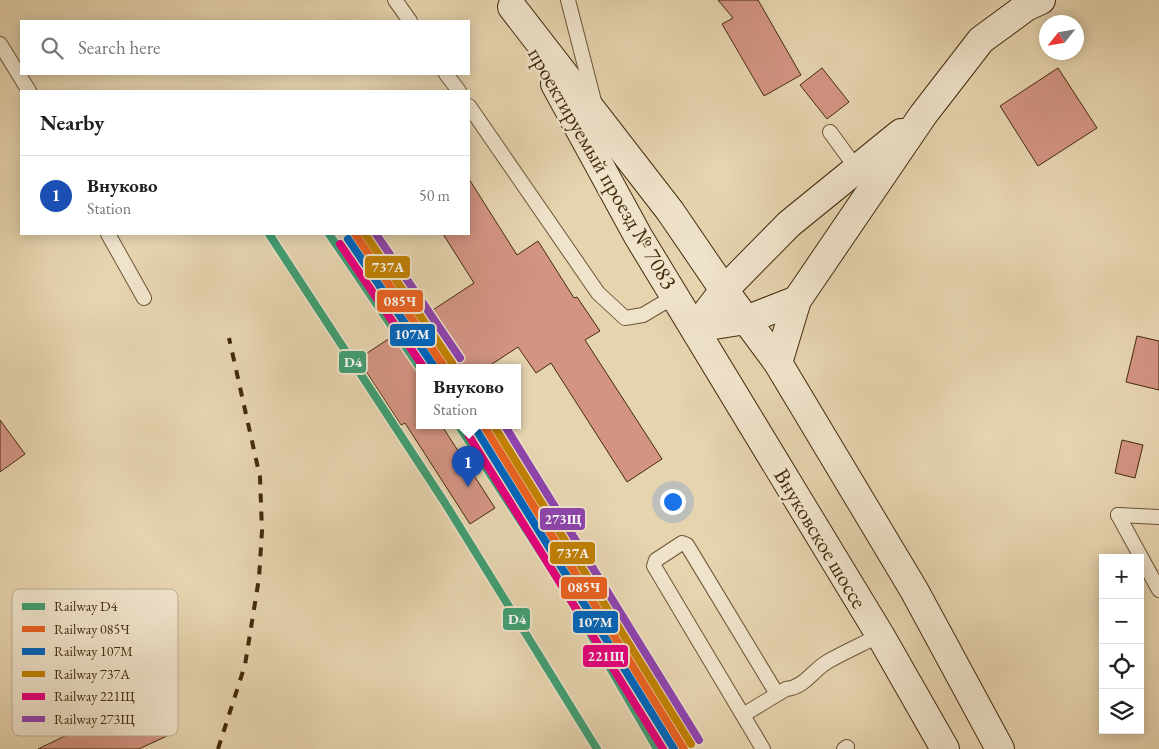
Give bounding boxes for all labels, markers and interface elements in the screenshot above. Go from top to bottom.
north arrow [1039,15,1084,60]
search box [20,20,470,75]
icon: search [38,34,66,62]
text: Search here [78,35,160,60]
street label: проектируемый проезд № 7083 [521,42,684,295]
text: Nearby [40,109,104,136]
text: Внуково [87,173,158,198]
text: 1 [52,185,60,206]
text: 50 m [419,185,450,206]
text: Station [87,198,131,219]
line badge: 737А [364,255,411,279]
text: 737А [372,258,405,276]
line badge: 085Ч [376,289,424,313]
text: 085Ч [384,292,416,310]
line badge: 107М [389,323,436,347]
text: 107М [394,325,430,343]
line badge: D4 [338,350,367,374]
text: D4 [344,353,363,371]
popup [416,364,521,429]
text: Внуково [433,374,504,399]
text: Station [433,399,477,420]
pin: 1 [452,446,484,487]
street label: Внуковское шоссе [767,463,874,614]
your location [660,489,686,515]
line badge: 273Щ [539,507,586,531]
text: 273Щ [545,510,582,528]
line badge: 737А [549,541,596,565]
text: 737А [557,544,590,562]
map controls [1099,554,1144,734]
button: + [1099,554,1144,599]
line badge: 085Ч [560,576,608,600]
text: 085Ч [568,578,600,596]
legend [12,589,178,736]
text: Railway D4 [54,597,118,615]
button: − [1099,599,1144,644]
line badge: D4 [502,607,531,631]
text: D4 [508,610,527,628]
line badge: 107М [572,610,619,634]
text: 107М [577,613,613,631]
text: Railway 085Ч [54,620,130,638]
text: Railway 107М [54,642,133,660]
line badge: 221Щ [582,644,629,668]
button: locate [1099,644,1144,689]
text: 221Щ [588,647,625,665]
text: Railway 737А [54,665,130,683]
text: Railway 221Щ [54,687,135,705]
button: layers [1099,689,1144,734]
text: Railway 273Щ [54,710,135,728]

